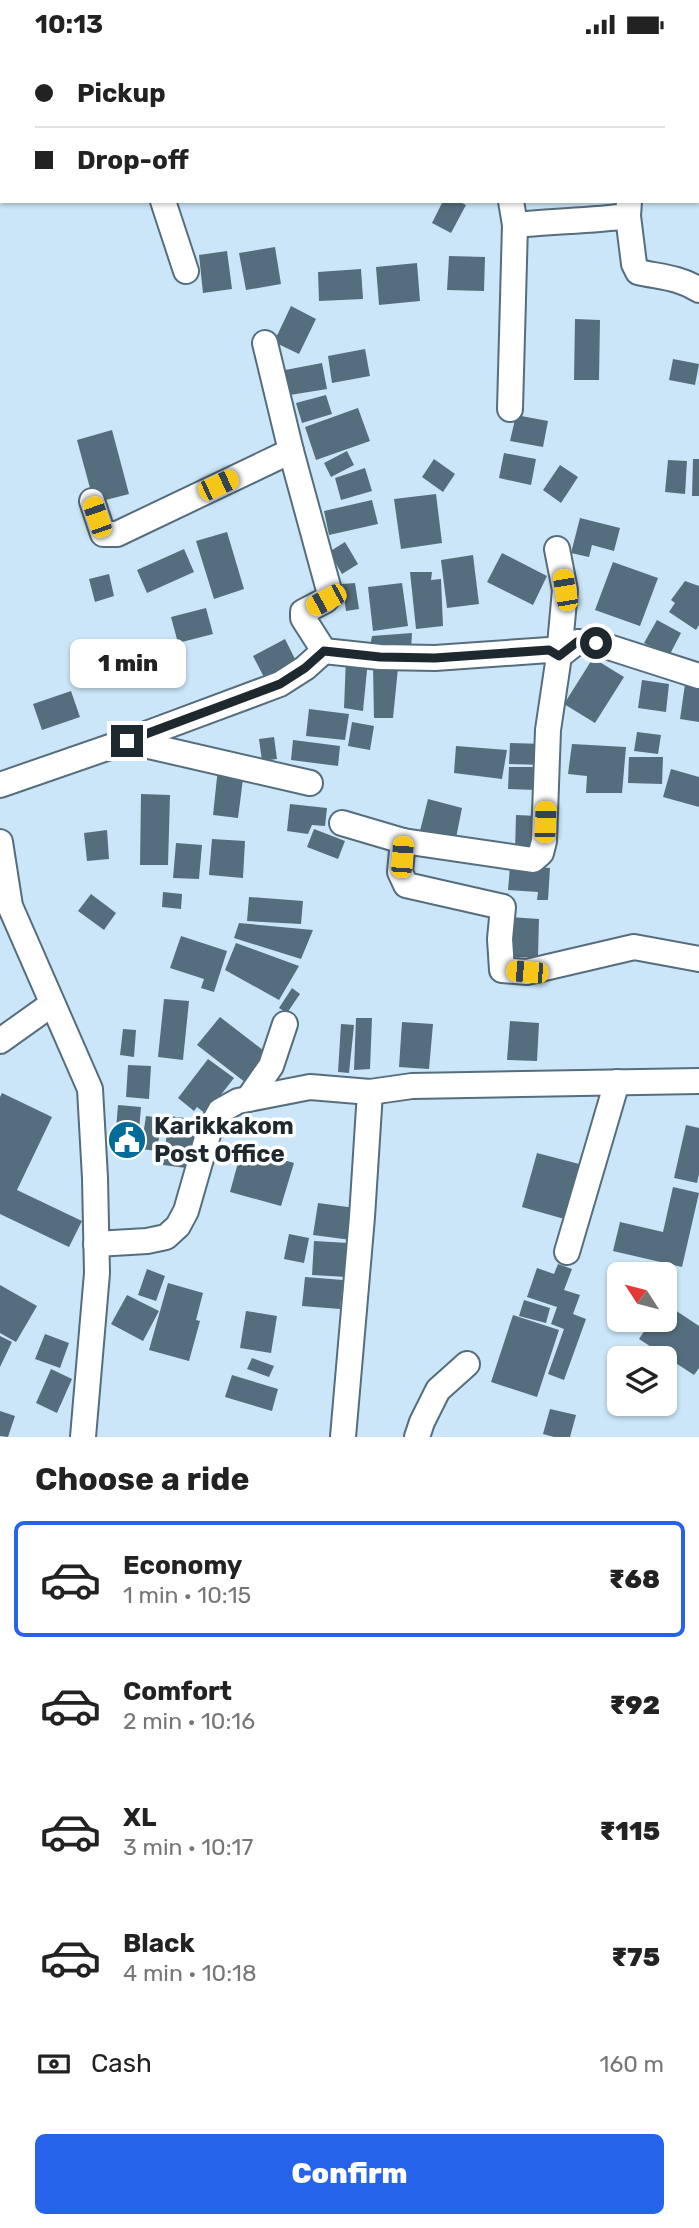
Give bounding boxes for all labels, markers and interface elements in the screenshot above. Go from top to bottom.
text: 10:13 [35,9,103,40]
text: Pickup [77,78,166,109]
text: Drop-off [77,145,189,176]
car [195,467,242,503]
car [81,494,114,540]
car [552,567,579,613]
car [303,581,350,619]
route start [580,627,612,659]
callout: 1 min [69,639,185,689]
text: 1 min [98,649,158,677]
route end [111,725,143,757]
car [534,801,557,843]
car [391,835,414,879]
car [506,960,549,984]
place label: Karikkakom Post Office [154,1112,294,1168]
public building icon: Karikkakom Post Office [106,1119,148,1161]
north arrow [607,1262,677,1332]
map controls [607,1262,677,1416]
button: layers [607,1346,677,1416]
text: Choose a ride [35,1460,249,1498]
icon: car [39,1548,102,1611]
text: Economy [123,1550,242,1581]
text: ₹68 [609,1564,660,1595]
text: 1 min · 10:15 [123,1581,251,1609]
icon: car [39,1674,102,1737]
text: Comfort [123,1676,232,1707]
text: ₹92 [609,1690,660,1721]
text: 2 min · 10:16 [123,1707,255,1735]
icon: car [39,1800,102,1863]
text: XL [123,1802,156,1833]
text: ₹115 [599,1816,660,1847]
text: 3 min · 10:17 [123,1833,253,1861]
icon: car [39,1926,102,1989]
text: Black [123,1928,195,1959]
text: ₹75 [611,1942,660,1973]
text: 4 min · 10:18 [123,1959,257,1987]
icon: cash [35,2045,73,2083]
text: Cash [91,2048,152,2079]
text: 160 m [600,2050,664,2078]
button: Confirm [35,2134,664,2214]

